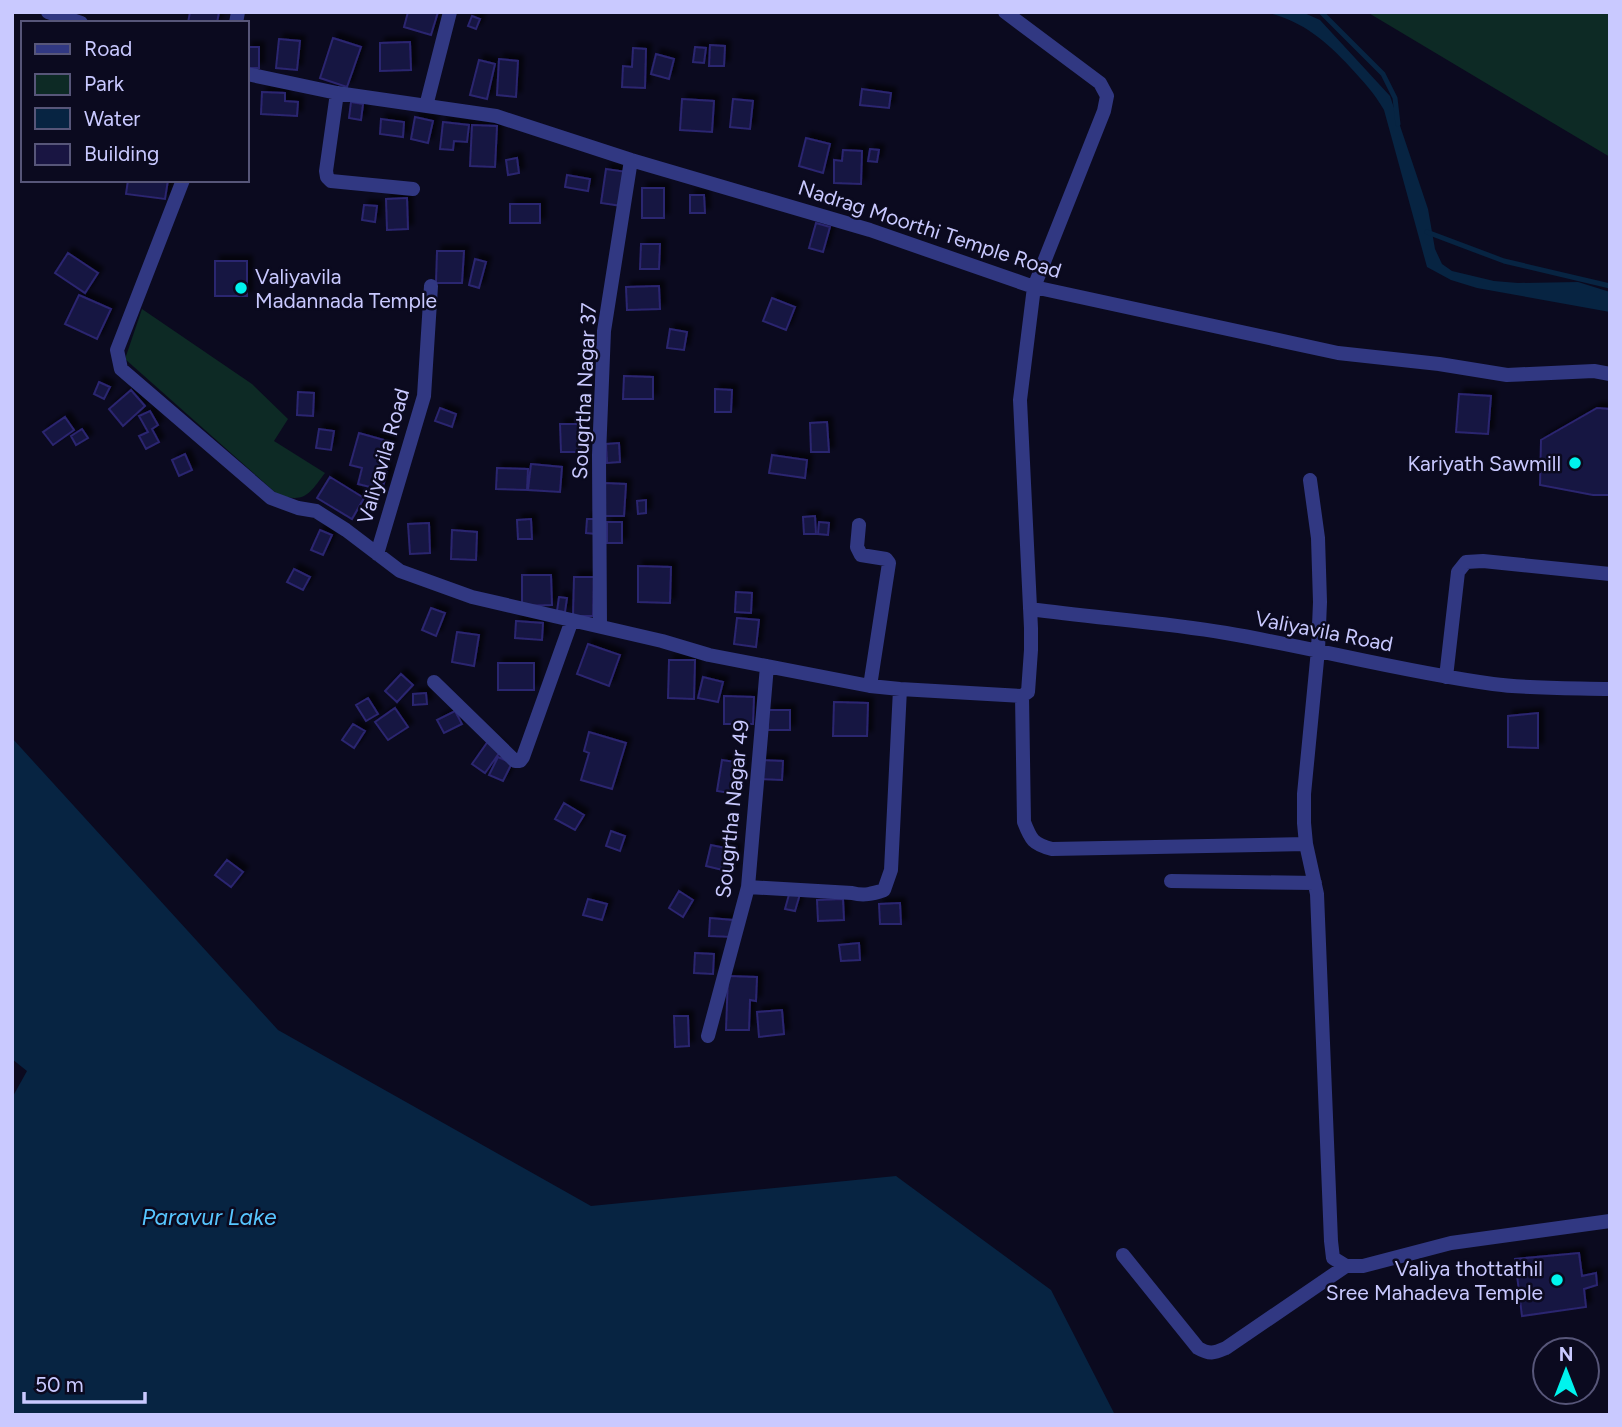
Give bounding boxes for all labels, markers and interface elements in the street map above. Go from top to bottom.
legend [21,21,248,182]
text: Road [84,36,132,61]
text: Park [84,71,125,96]
text: Water [84,106,140,131]
text: Building [84,141,159,166]
street label: Nadrag Moorthi Temple Road [795,175,1065,283]
place label: Valiyavila Madannada Temple [255,264,437,313]
marker: Valiyavila Madannada Temple [233,280,249,296]
street label: Sougrtha Nagar 37 [567,302,601,480]
street label: Valiyavila Road [352,385,414,527]
place label: Kariyath Sawmill [1407,451,1561,476]
marker: Kariyath Sawmill [1567,455,1583,471]
street label: Valiyavila Road [1253,605,1395,657]
street label: Sougrtha Nagar 49 [710,719,754,899]
water label: Paravur Lake [141,1203,277,1231]
place label: Valiya thottathil Sree Mahadeva Temple [1326,1256,1543,1305]
marker: Valiya thottathil Sree Mahadeva Temple [1549,1272,1565,1288]
north arrow [1531,1336,1601,1406]
text: N [1559,1343,1573,1366]
scale bar [24,1360,145,1404]
text: 50 m [35,1372,84,1397]

